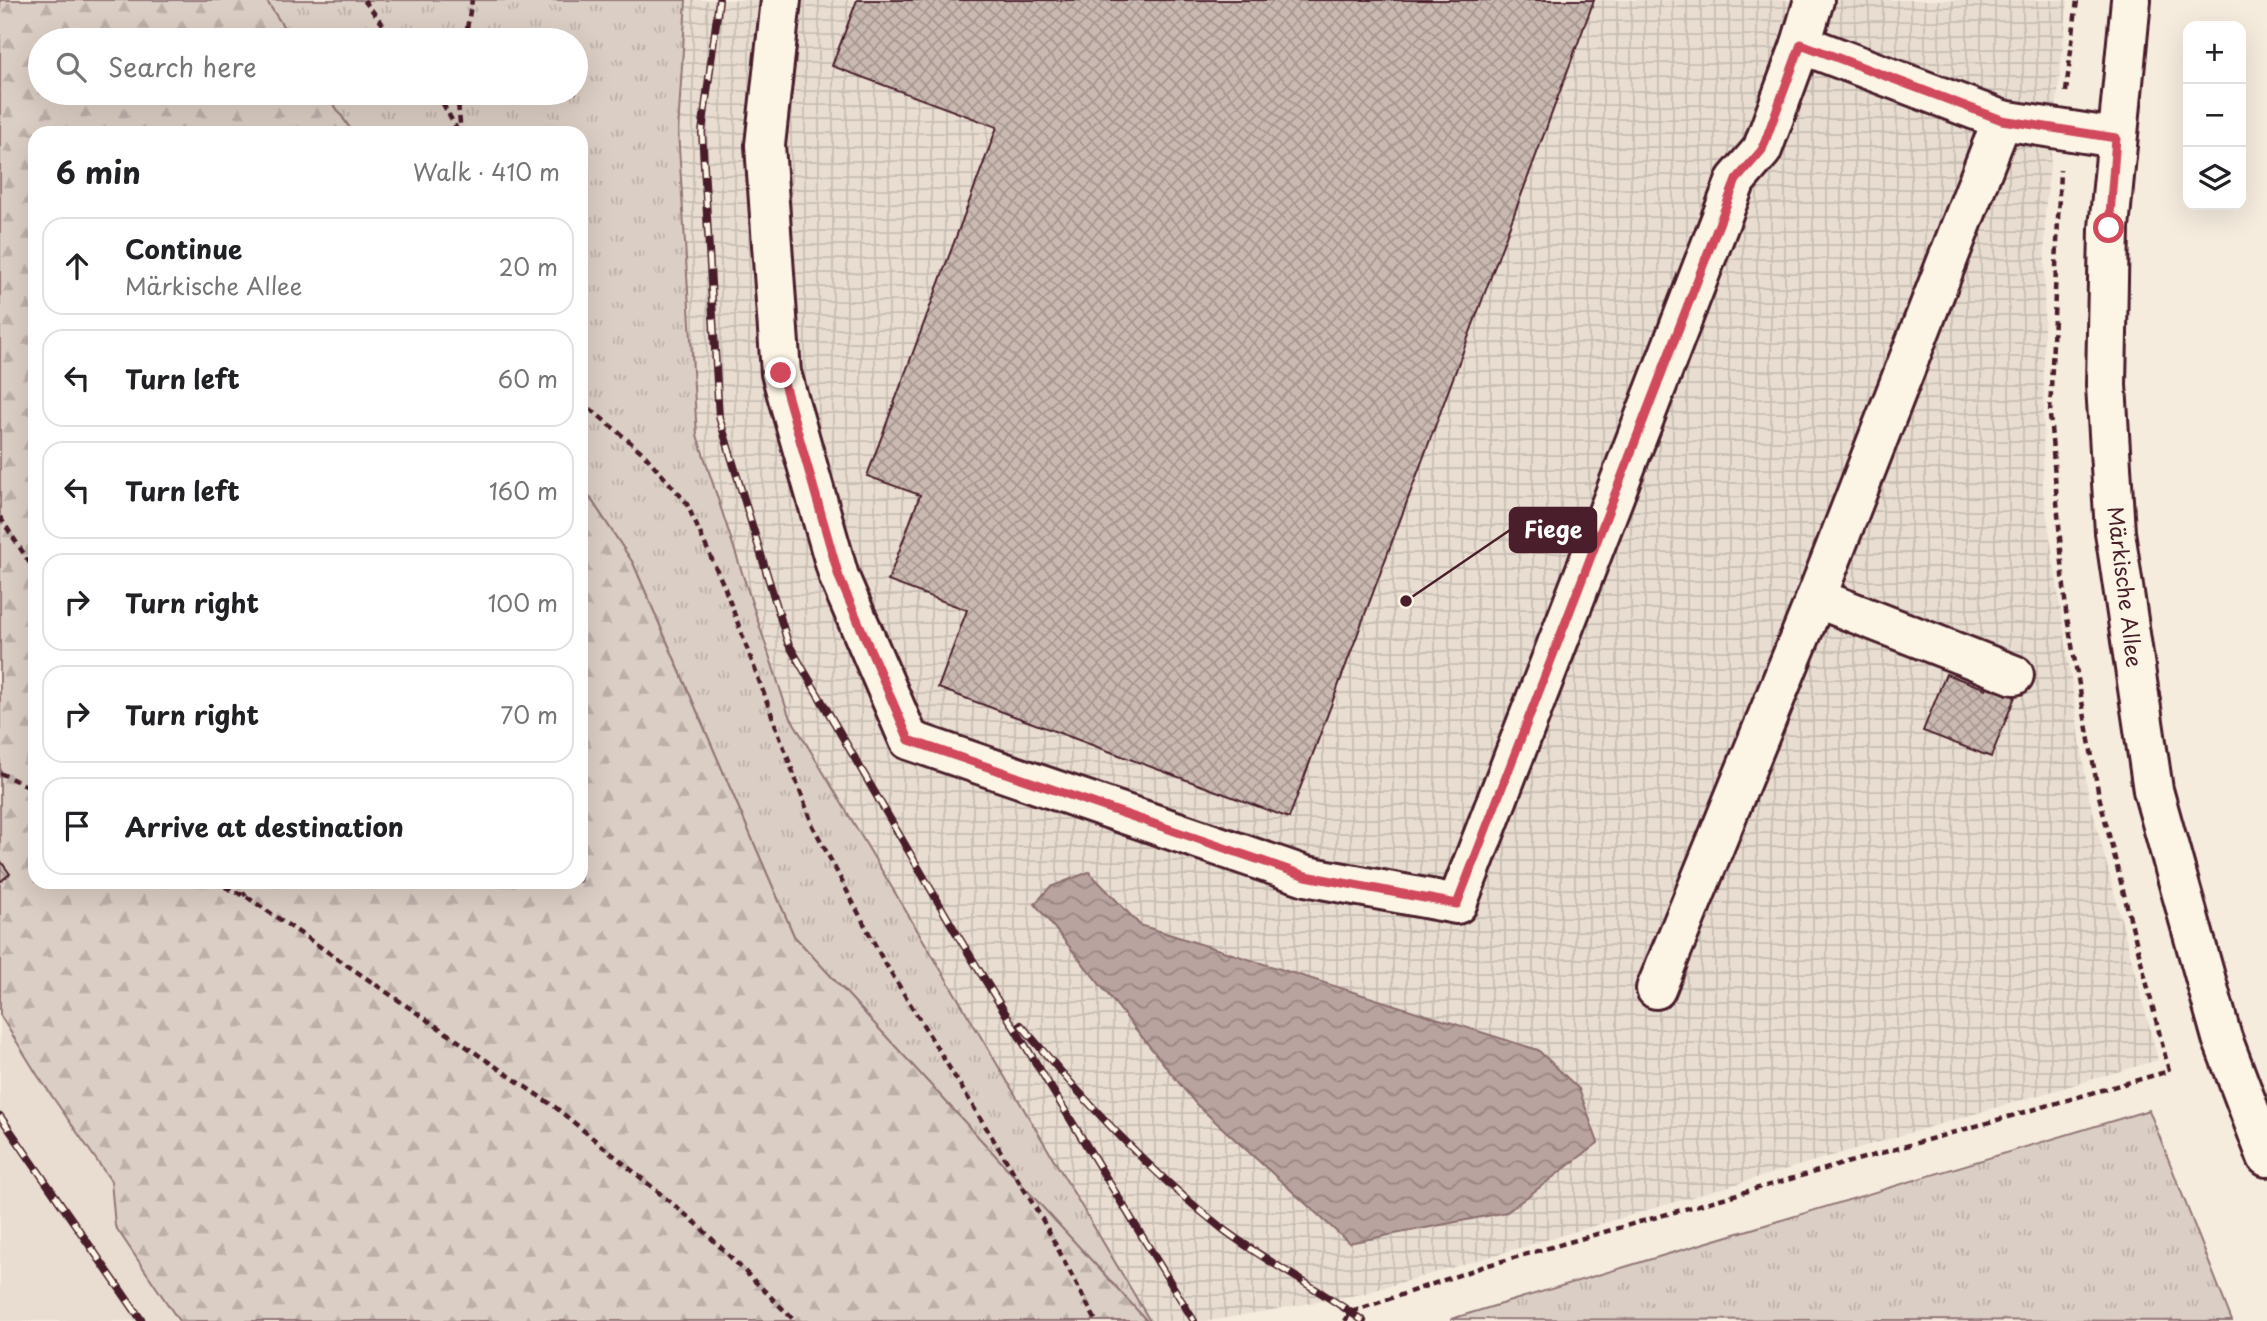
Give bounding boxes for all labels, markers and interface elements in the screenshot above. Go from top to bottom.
map controls [2183,21,2246,210]
button: + [2183,21,2246,84]
search box [28,28,588,105]
text: Search here [108,47,257,86]
icon: search [52,48,90,86]
button: − [2183,84,2246,147]
button: layers [2183,147,2246,210]
text: 6 min [56,149,141,194]
text: Walk · 410 m [413,154,560,189]
route start [2093,212,2124,243]
text: Continue [125,229,242,268]
icon: ahead [58,247,96,285]
text: 20 m [499,249,558,284]
text: Märkische Allee [125,268,302,303]
route end [765,357,796,388]
icon: left [58,359,96,397]
text: Turn left [125,359,240,398]
text: 60 m [498,361,558,396]
icon: left [58,471,96,509]
text: Turn left [125,471,240,510]
text: 160 m [489,473,558,508]
street label: Märkische Allee [2100,504,2152,669]
callout: Fiege [1510,508,1596,552]
text: Fiege [1524,511,1583,546]
icon: right [58,583,96,621]
text: Turn right [125,583,259,622]
text: 100 m [488,585,558,620]
icon: right [58,695,96,733]
text: Turn right [125,695,259,734]
text: 70 m [500,697,558,732]
icon: arrive [58,807,96,845]
text: Arrive at destination [125,807,404,846]

